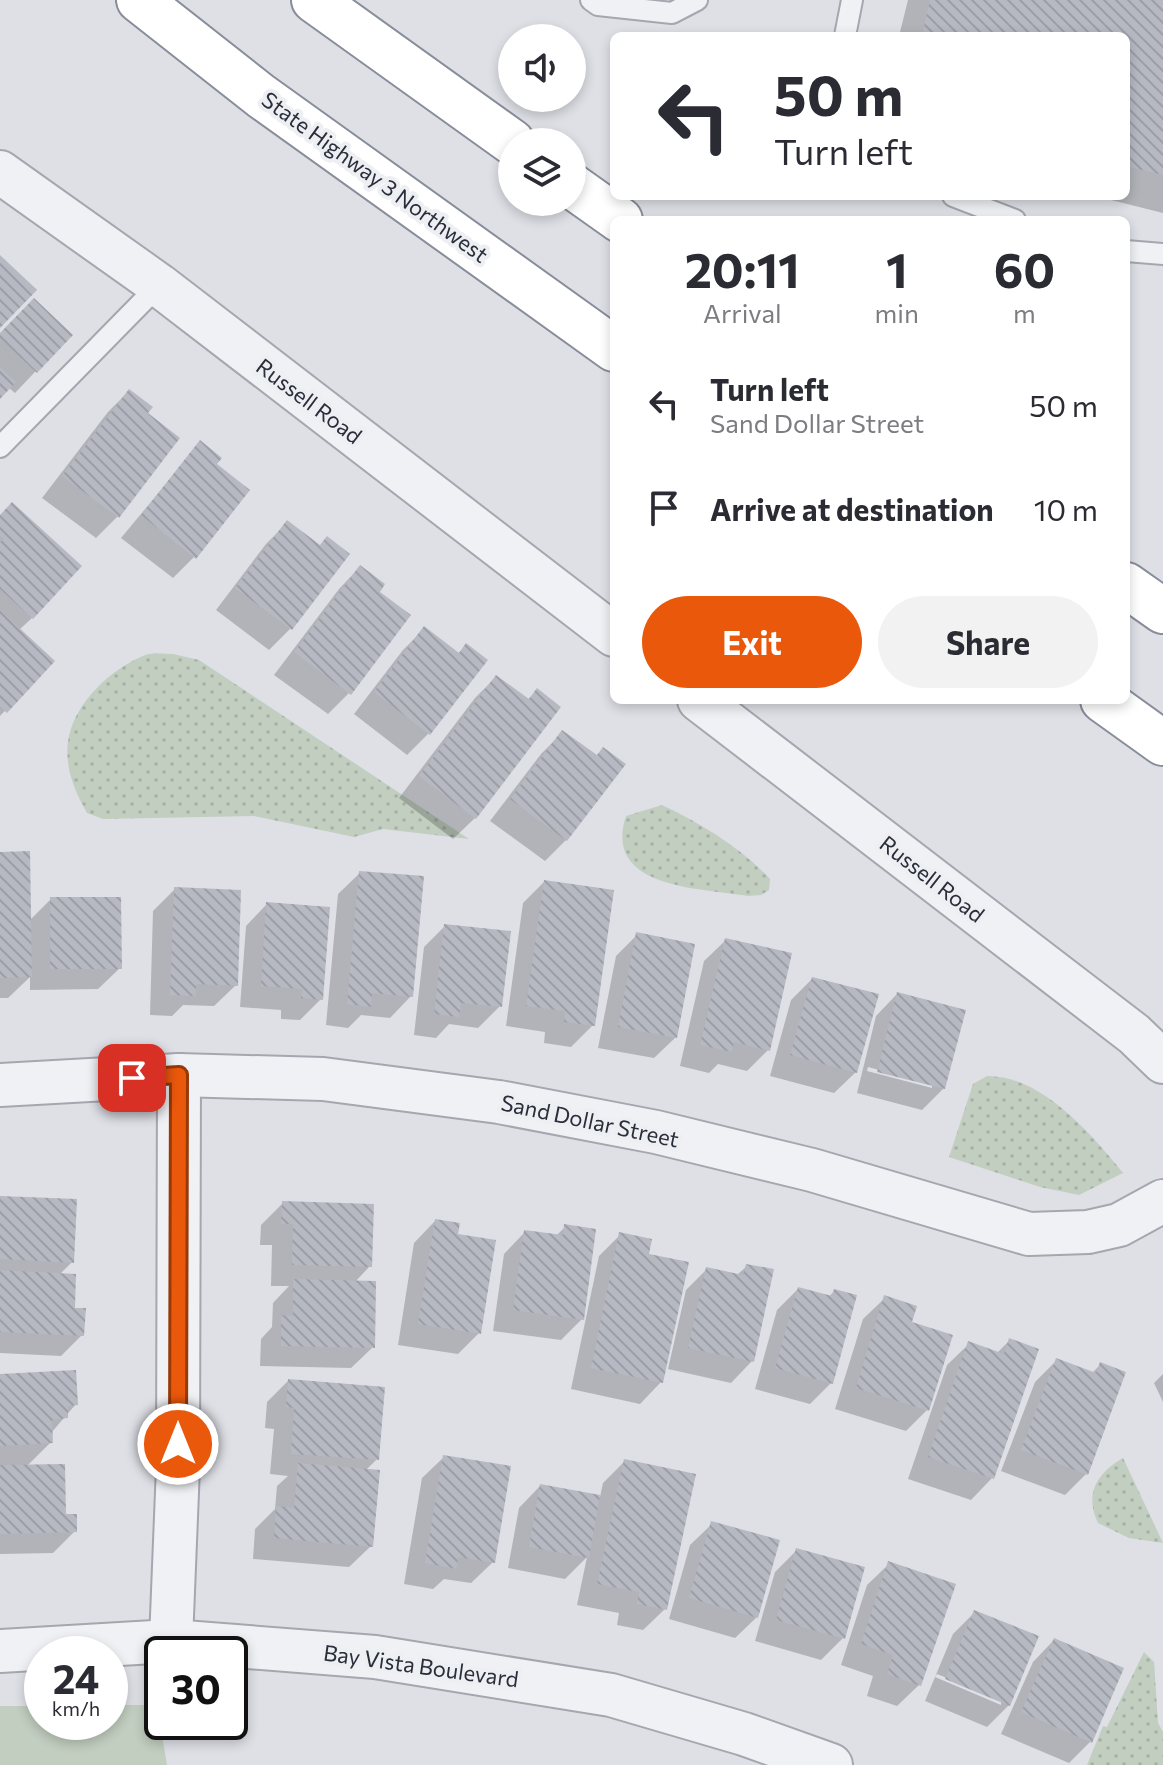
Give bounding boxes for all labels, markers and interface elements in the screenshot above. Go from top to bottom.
map controls [498,24,586,216]
button: sound [498,24,586,112]
text: 50 m [774,59,903,128]
icon: left [642,64,746,168]
street label: State Highway 3 Northwest [257,85,494,268]
button: layers [498,128,586,216]
text: Turn left [774,128,913,172]
text: 20:11 [685,239,800,298]
text: 1 [886,239,908,298]
text: 60 [994,239,1055,298]
text: Arrival [703,297,782,328]
text: min [875,297,919,328]
text: m [1013,297,1036,328]
street label: Russell Road [251,352,367,449]
text: Turn left [710,370,829,407]
icon: left [642,382,686,426]
text: 50 m [1029,386,1098,423]
text: Sand Dollar Street [710,407,924,438]
icon: arrive [642,486,686,530]
text: Arrive at destination [710,490,994,527]
text: 10 m [1034,490,1098,527]
button: Exit [642,596,862,688]
button: Share [878,596,1098,688]
street label: Russell Road [875,829,990,928]
pin [98,1044,166,1112]
icon: arrive [110,1056,154,1100]
street label: Sand Dollar Street [499,1088,682,1153]
position arrow [136,1402,220,1486]
speed limit sign: 30 [144,1636,248,1740]
street label: Bay Vista Boulevard [322,1638,520,1693]
text: 24 [53,1653,99,1702]
text: km/h [52,1696,100,1720]

